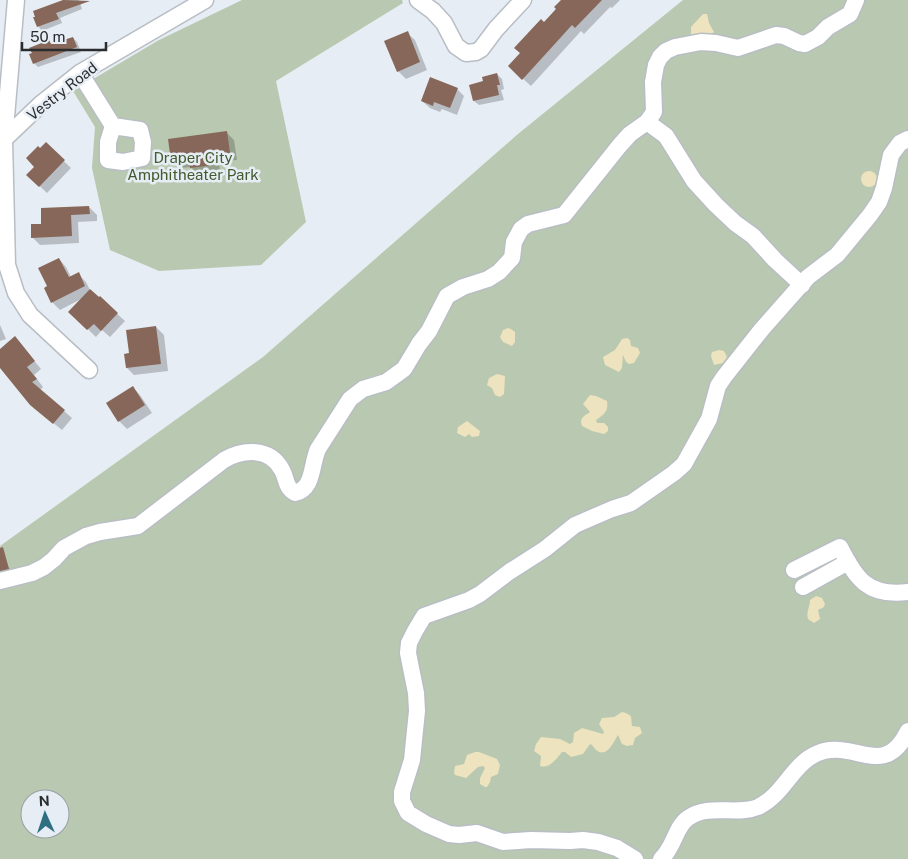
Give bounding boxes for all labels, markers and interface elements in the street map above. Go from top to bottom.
scale bar [22,20,106,52]
text: 50 m [30,28,65,45]
street label: Vestry Road [24,58,100,124]
park label: Draper City Amphitheater Park [127,149,259,183]
north arrow [20,789,70,839]
text: N [38,793,50,809]

